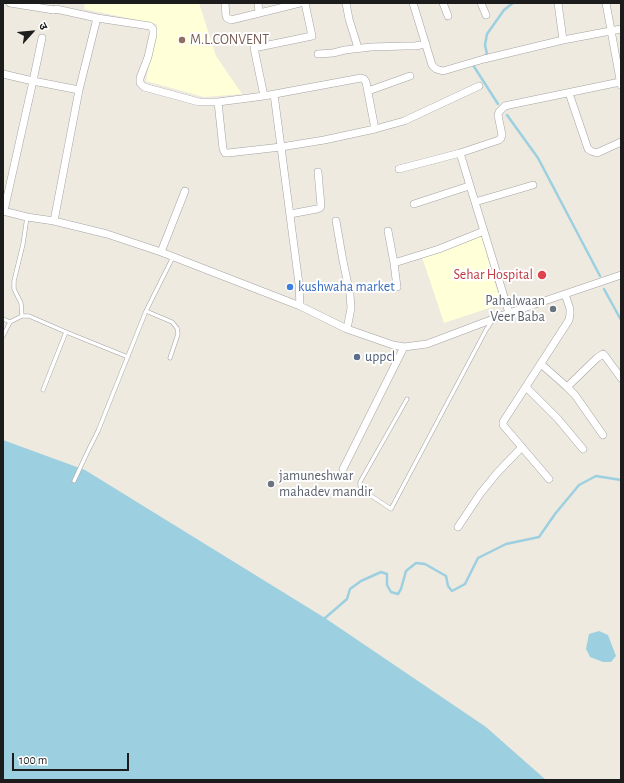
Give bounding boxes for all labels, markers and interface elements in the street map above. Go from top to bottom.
north arrow [12,12,52,52]
text: उ [37,21,49,32]
place label: M.L.CONVENT [190,32,269,48]
marker: M.L.CONVENT [177,35,187,45]
place label: Sehar Hospital [454,267,533,283]
marker: Sehar Hospital [536,269,548,281]
place label: kushwaha market [298,279,395,295]
marker: kushwaha market [285,282,295,292]
place label: Pahalwaan Veer Baba [485,293,545,326]
marker: Pahalwaan Veer Baba [548,304,558,314]
place label: uppcl [365,349,395,365]
marker: uppcl [352,352,362,362]
place label: jamuneshwar mahadev mandir [279,468,372,500]
marker: jamuneshwar mahadev mandir [266,479,276,489]
scale bar [14,745,131,771]
text: 100 m [19,754,47,766]

